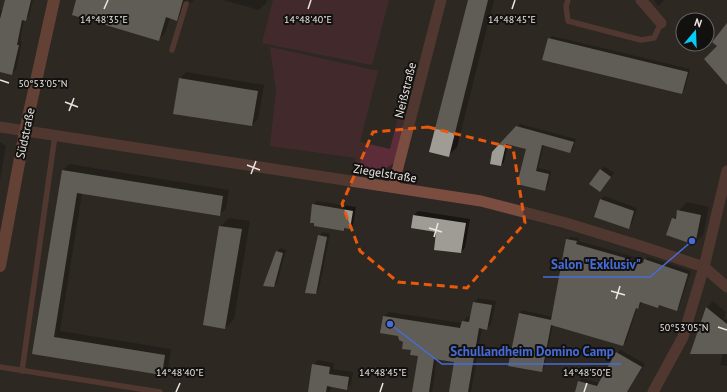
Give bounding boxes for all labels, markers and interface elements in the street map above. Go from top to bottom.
north arrow [675,12,715,52]
text: 14°48'35"E [80,13,128,26]
text: 14°48'40"E [284,13,332,26]
text: 14°48'45"E [488,13,536,26]
text: N [693,15,704,30]
street label: Neißstraße [391,61,419,119]
text: 50°53'05"N [18,77,68,90]
street label: Südstraße [12,106,38,160]
street label: Ziegelstraße [352,161,418,185]
callout: Salon "Exklusiv" [543,252,650,277]
text: Salon "Exklusiv" [551,256,641,273]
text: 50°53'05"N [659,321,709,334]
callout: Schullandheim Domino Camp [442,339,621,364]
text: Schullandheim Domino Camp [450,343,614,360]
text: 14°48'40"E [156,366,204,379]
text: 14°48'45"E [359,366,407,379]
text: 14°48'50"E [563,366,611,379]

